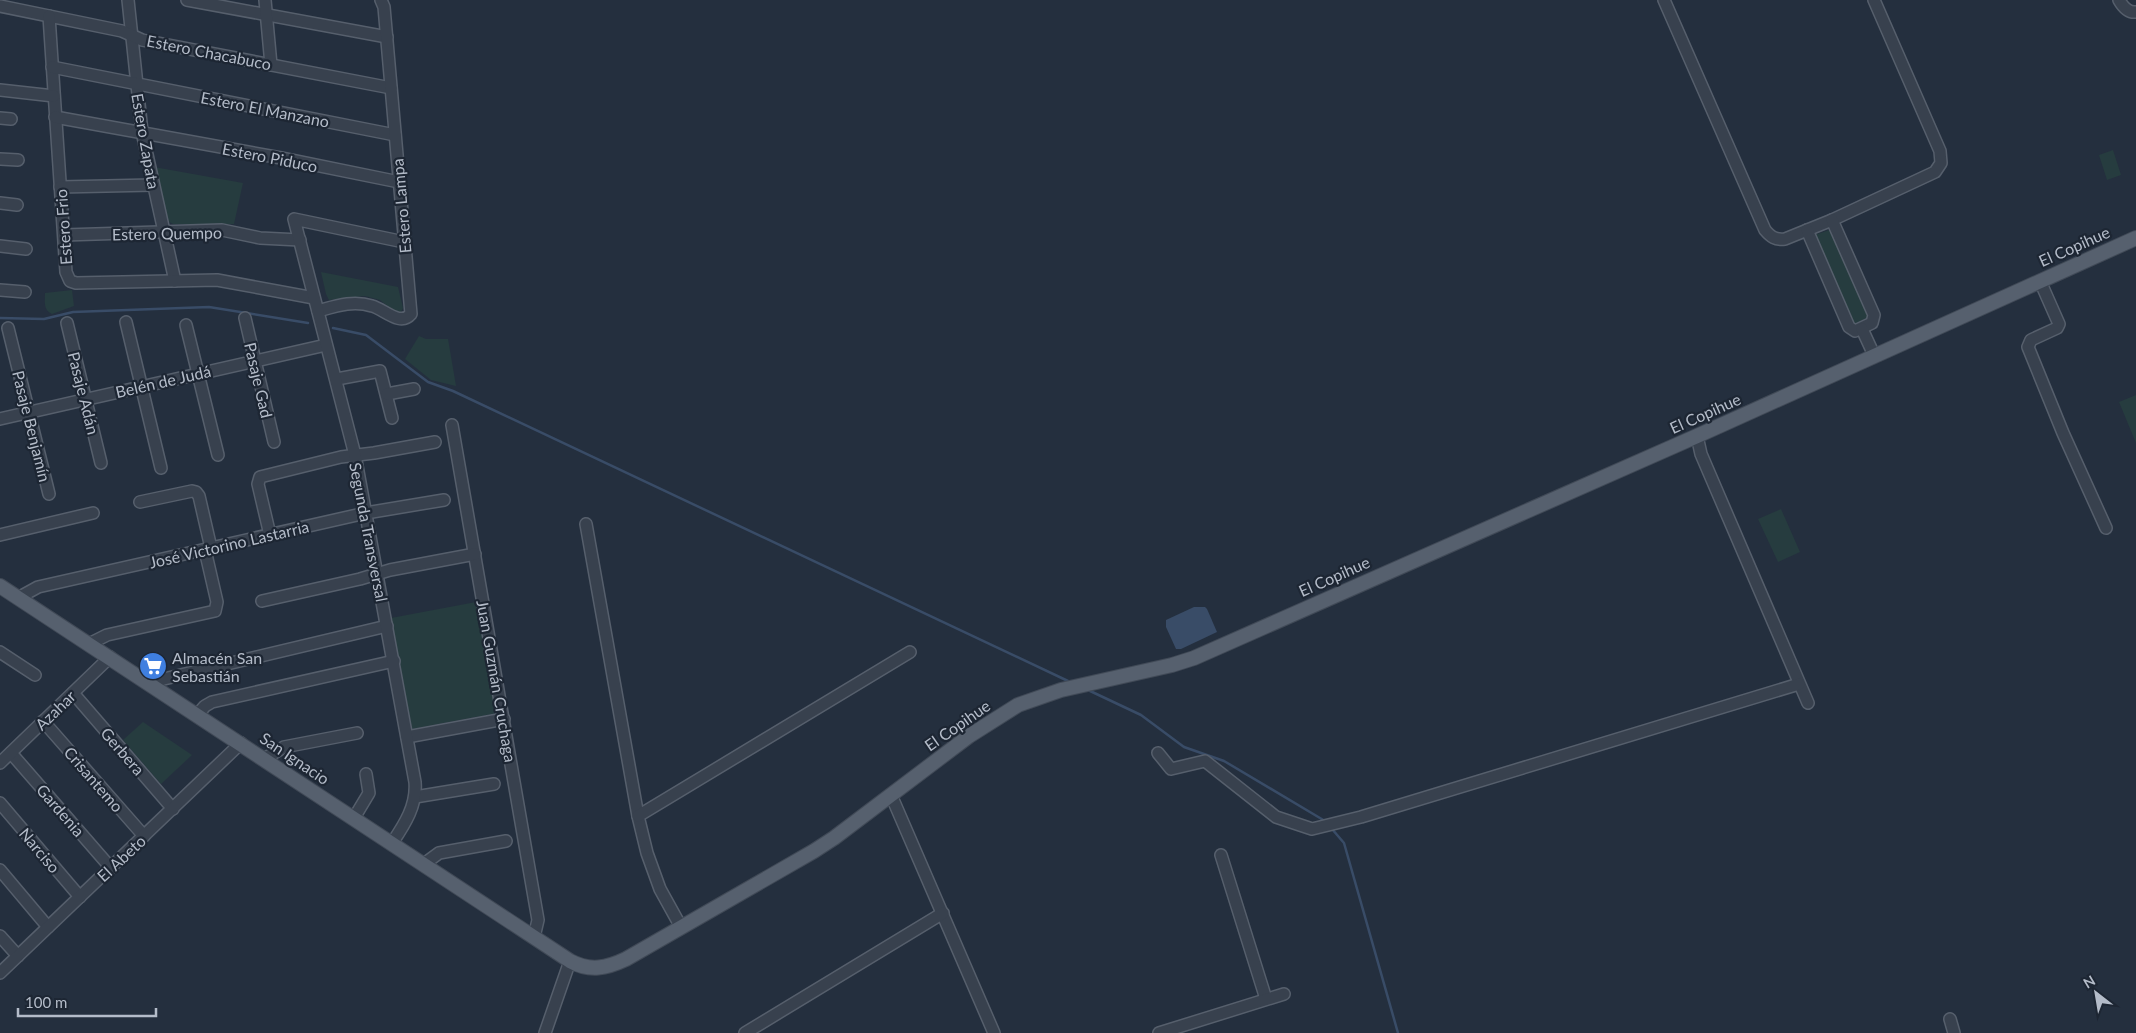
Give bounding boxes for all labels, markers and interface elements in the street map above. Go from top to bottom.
street label: Estero Chacabuco [145,31,273,73]
street label: Estero El Manzano [199,87,331,131]
street label: Estero Zapata [128,92,164,190]
street label: Estero Piduco [221,138,319,176]
street label: Estero Lampa [387,158,415,254]
street label: Estero Frio [51,188,75,266]
street label: El Copihue [2036,222,2112,270]
street label: Estero Quempo [112,223,222,243]
street label: Pasaje Gad [241,340,277,420]
street label: Pasaje Adán [65,350,103,436]
street label: Belén de Judá [113,361,213,401]
street label: Pasaje Benjamín [9,368,55,484]
street label: El Copihue [1667,389,1743,437]
street label: Segunda Transversal [346,461,392,603]
street label: José Victorino Lastarria [147,516,311,572]
street label: El Copihue [1296,552,1372,600]
street label: Juan Guzmán Cruchaga [473,598,521,764]
place label: Almacén San Sebastián [172,648,262,685]
supermarket icon: Almacén San Sebastián [138,651,168,681]
street label: Azahar [31,686,79,734]
street label: El Copihue [921,695,993,755]
street label: Gerbera [97,723,149,779]
street label: San Ignacio [257,728,333,788]
street label: Crisantemo [60,742,128,816]
street label: Gardenia [33,780,89,840]
street label: Narciso [16,824,64,876]
street label: El Abeto [93,831,149,885]
north arrow [2071,968,2121,1018]
text: N [2080,971,2098,991]
scale bar [18,986,155,1018]
text: 100 m [25,993,67,1011]

